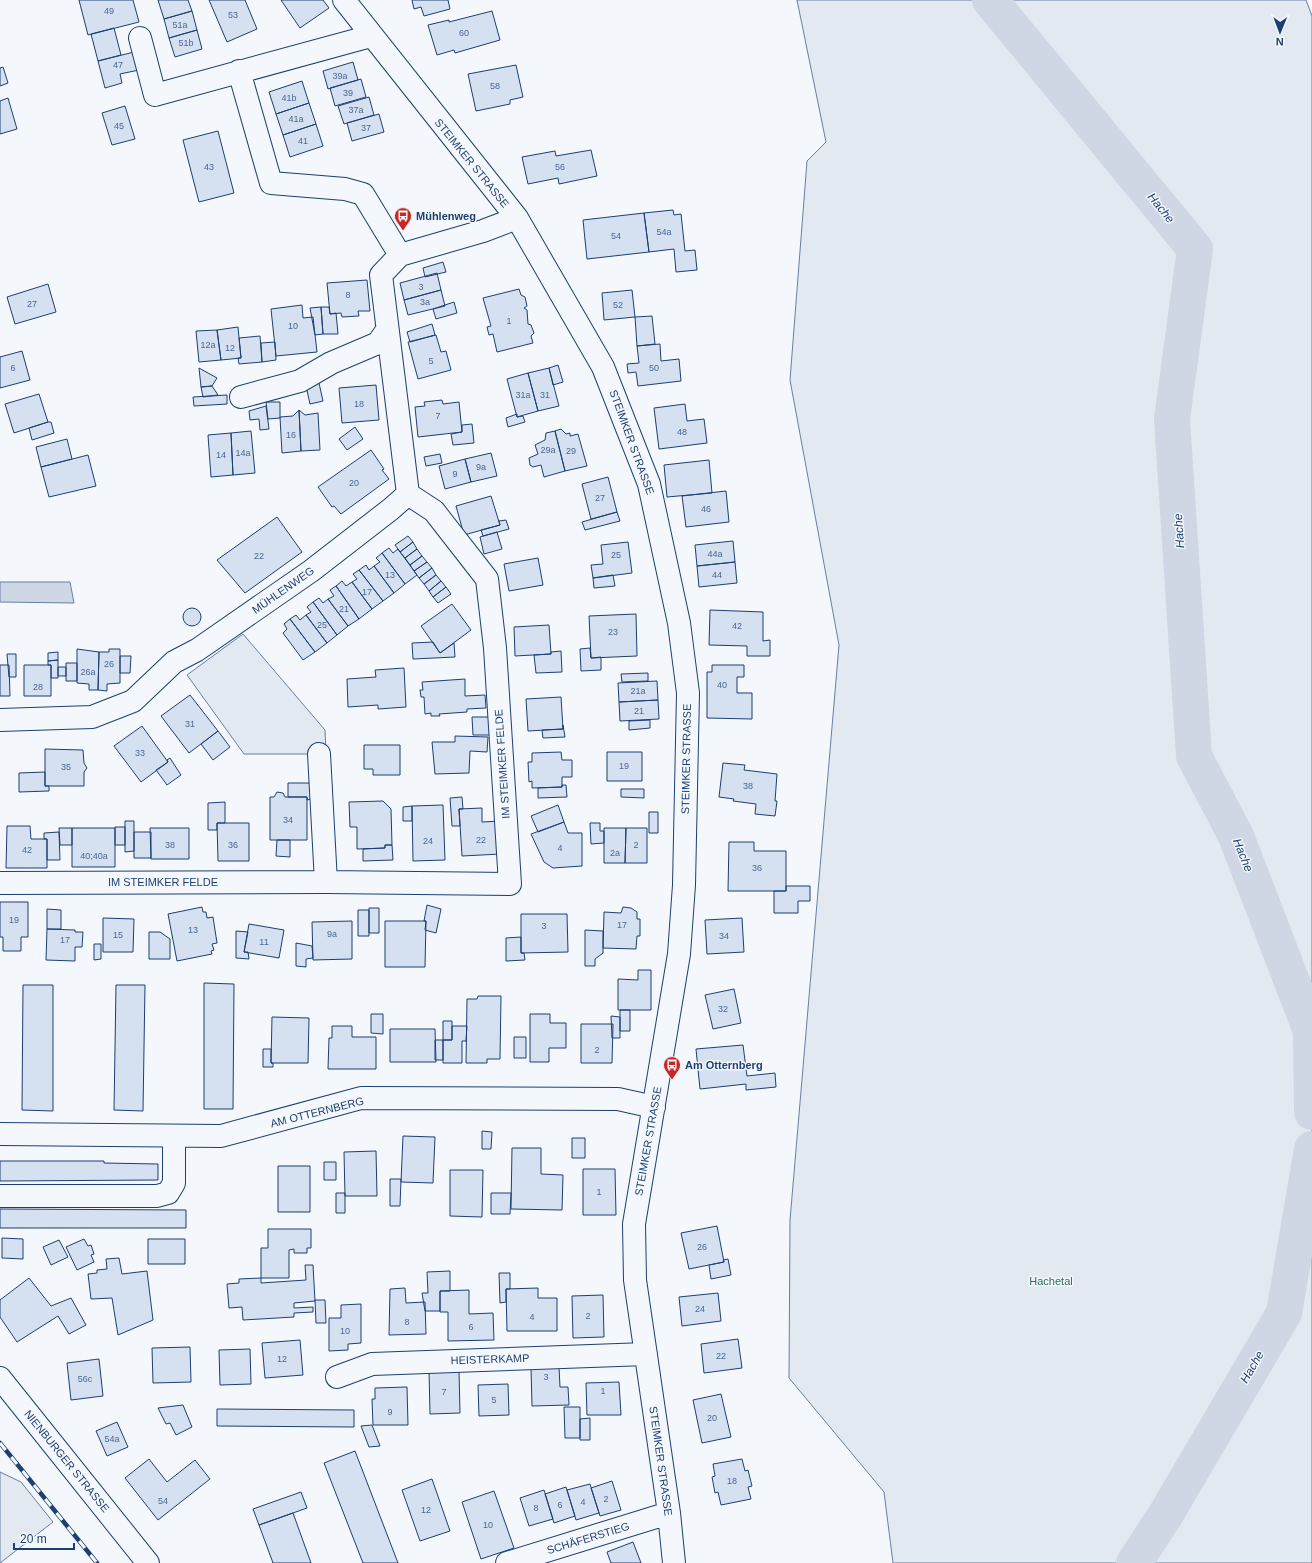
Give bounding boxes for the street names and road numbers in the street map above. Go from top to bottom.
street label: STEIMKER STRASSE [433,116,511,210]
street label: STEIMKER STRASSE [607,388,657,496]
street label: MÜHLENWEG [250,564,316,616]
street label: STEIMKER STRASSE [679,704,693,814]
street label: IM STEIMKER FELDE [492,709,512,819]
street label: IM STEIMKER FELDE [108,876,218,888]
street label: STEIMKER STRASSE [632,1085,664,1197]
street label: AM OTTERNBERG [269,1095,365,1129]
street label: HEISTERKAMP [450,1352,530,1366]
street label: STEIMKER STRASSE [647,1405,675,1517]
street label: NIENBURGER STRASSE [22,1408,112,1514]
street label: SCHÄFERSTIEG [545,1520,631,1556]

